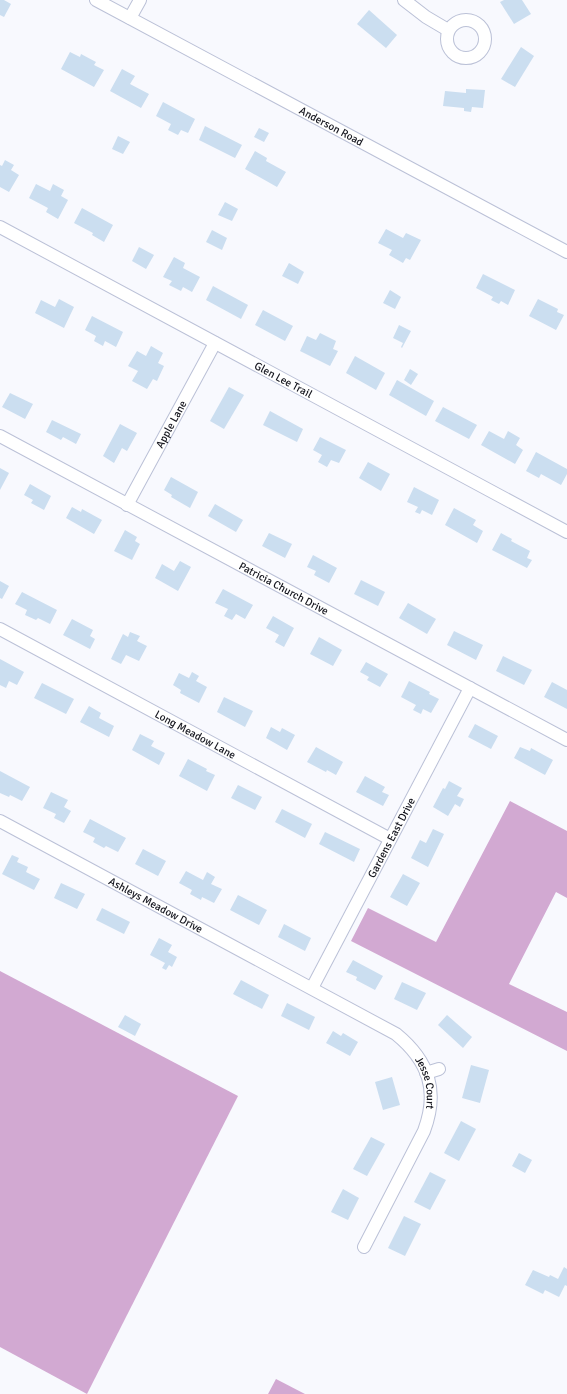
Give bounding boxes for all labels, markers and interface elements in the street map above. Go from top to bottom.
street label: Anderson Road [297,104,366,149]
street label: Glen Lee Trail [252,359,314,401]
street label: Apple Lane [153,398,190,450]
street label: Patricia Church Drive [237,559,331,618]
street label: Long Meadow Lane [153,708,238,762]
street label: Gardens East Drive [365,796,418,880]
street label: Ashleys Meadow Drive [106,875,205,936]
street label: Jesse Court [412,1054,437,1110]

